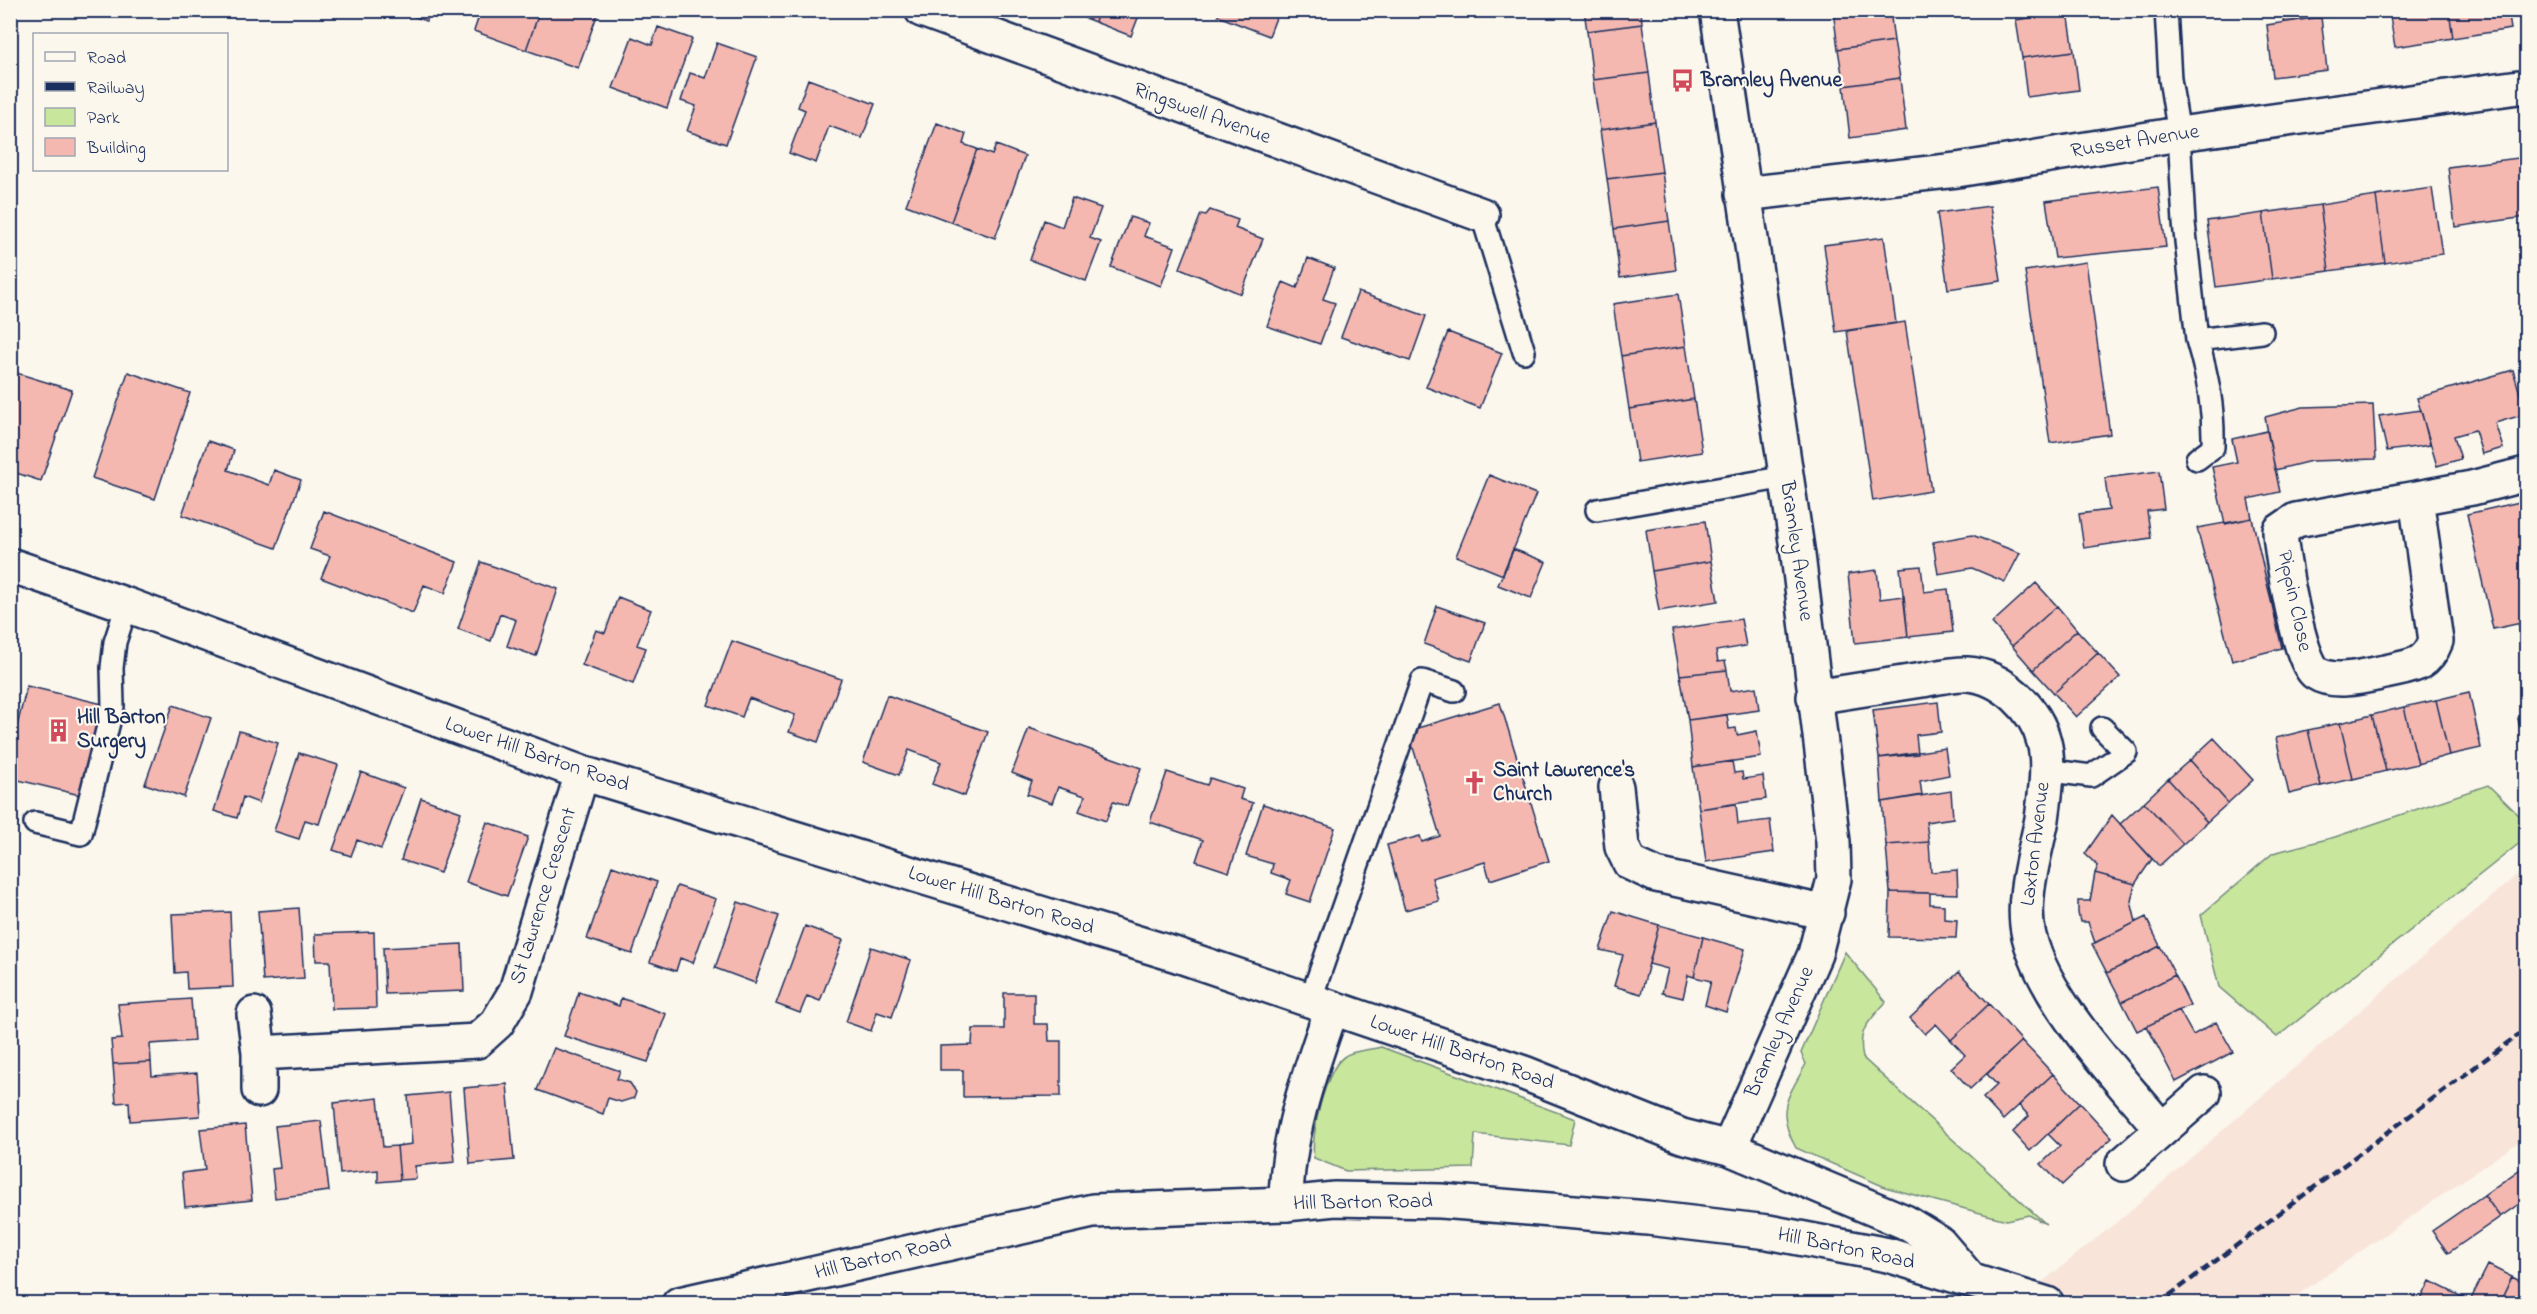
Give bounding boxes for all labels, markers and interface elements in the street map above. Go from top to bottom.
legend [33,33,228,171]
text: Road [87,46,126,72]
place label: Bramley Avenue [1700,66,1843,98]
bus stop icon: Bramley Avenue [1670,68,1696,94]
street label: Ringswell Avenue [1128,75,1275,155]
text: Railway [87,76,144,102]
text: Park [87,106,120,132]
street label: Russet Avenue [2069,117,2202,167]
text: Building [86,136,146,163]
street label: Bramley Avenue [1769,478,1821,624]
street label: Pippin Close [2269,548,2320,655]
place label: Hill Barton Surgery [77,703,166,759]
street label: Lower Hill Barton Road [441,709,633,801]
building icon: Hill Barton Surgery [46,717,72,743]
place label: Saint Lawrence's Church [1493,756,1635,810]
church icon: Saint Lawrence's Church [1462,770,1488,796]
street label: Laxton Avenue [2014,780,2059,908]
street label: St Lawrence Crescent [503,804,585,988]
street label: Lower Hill Barton Road [904,858,1098,944]
street label: Bramley Avenue [1737,961,1824,1104]
street label: Lower Hill Barton Road [1366,1007,1558,1099]
street label: Hill Barton Road [1293,1187,1433,1219]
street label: Hill Barton Road [1775,1220,1918,1278]
street label: Hill Barton Road [812,1228,955,1288]

